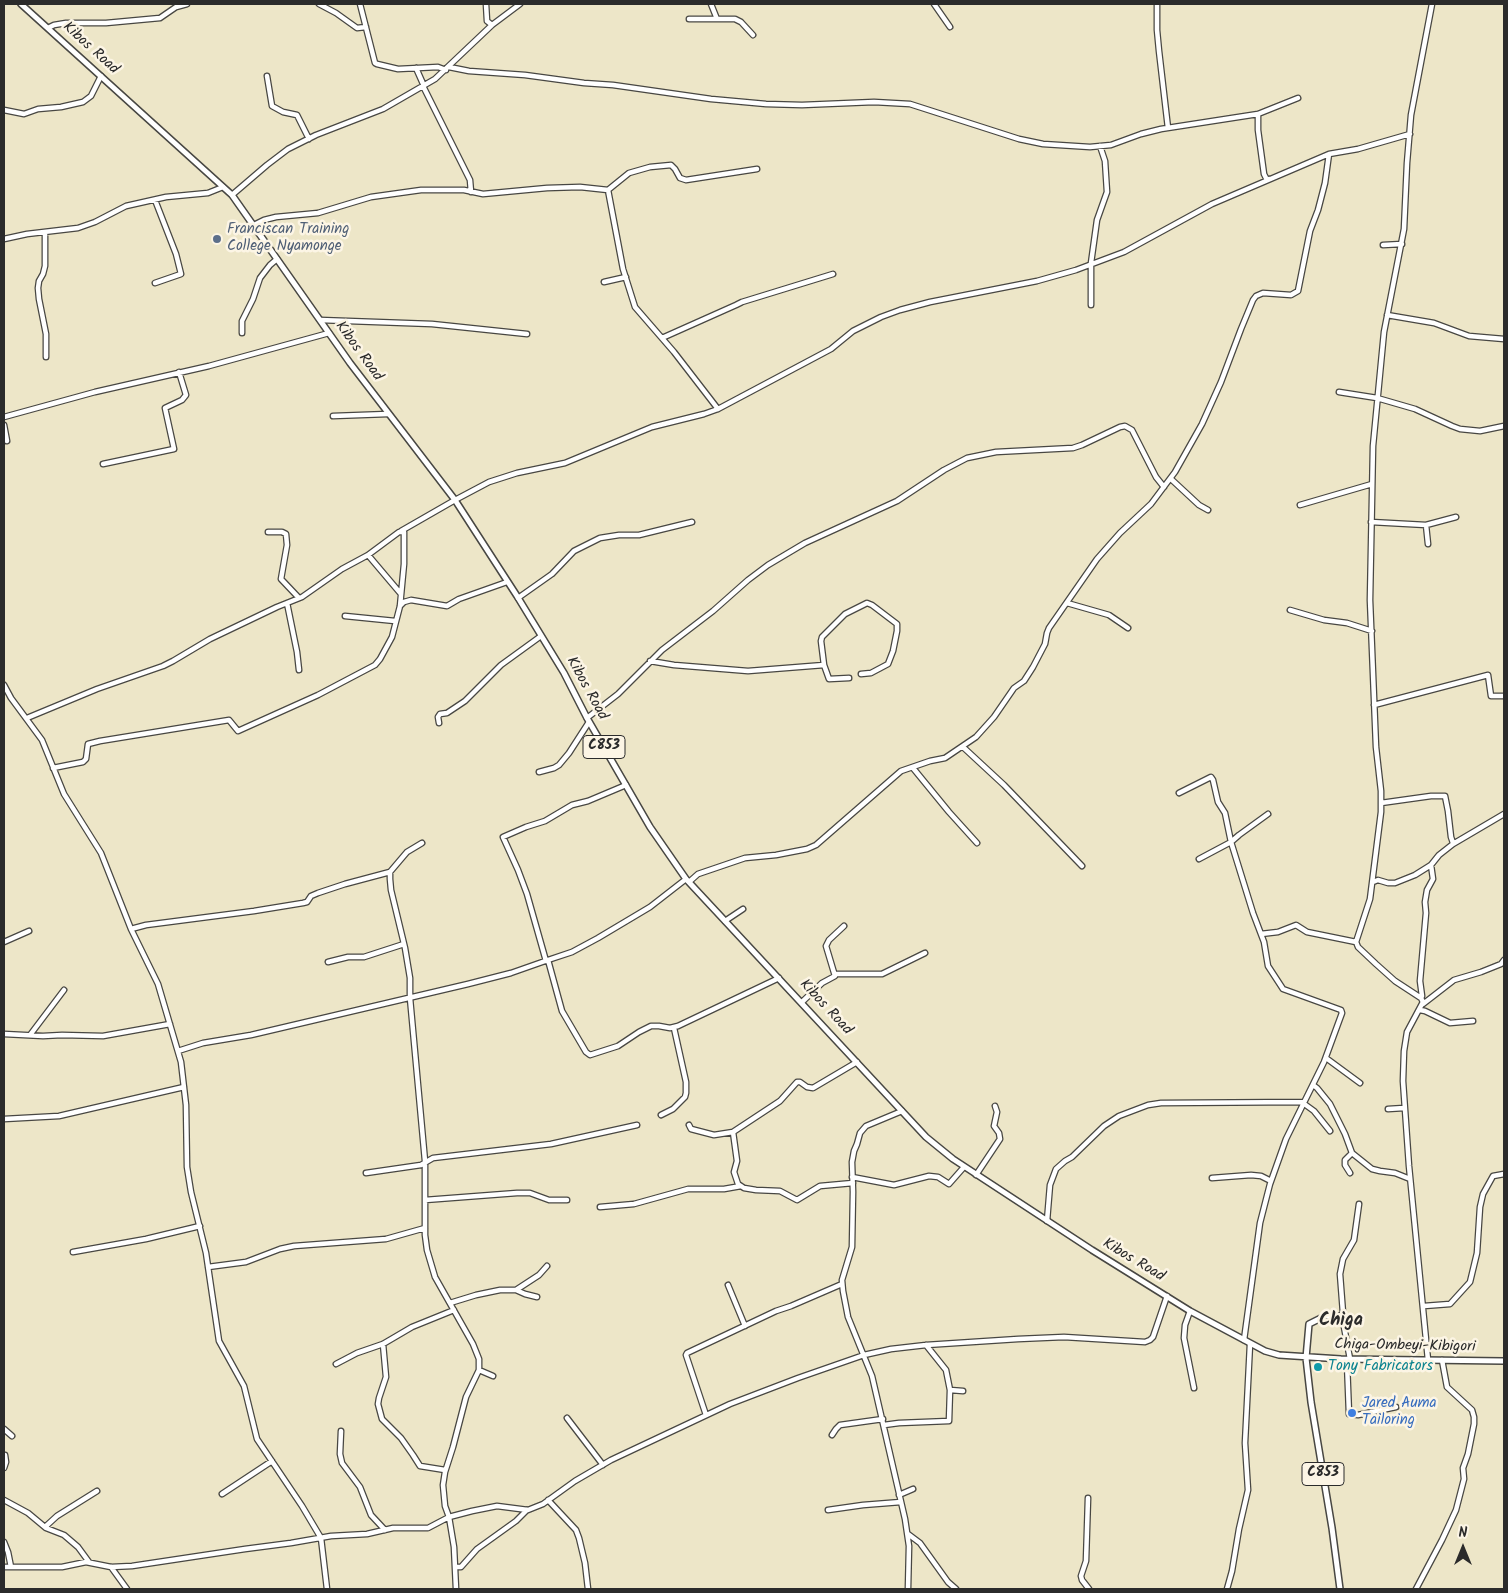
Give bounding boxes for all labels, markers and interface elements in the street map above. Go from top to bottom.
street label: Kibos Road [58,19,122,79]
place label: Franciscan Training College Nyamonge [227,221,349,256]
marker: Franciscan Training College Nyamonge [211,233,223,245]
street label: Kibos Road [330,319,386,385]
street label: Kibos Road [561,654,611,724]
road number: C853 [583,736,625,759]
street label: Kibos Road [795,976,855,1040]
street label: Kibos Road [1099,1235,1167,1287]
district label: Chiga [1319,1311,1363,1333]
street label: Chiga-Ombeyi-Kibigori [1334,1337,1476,1357]
place label: Tony Fabricators [1328,1358,1433,1376]
marker: Tony Fabricators [1312,1361,1324,1373]
place label: Jared Auma Tailoring [1362,1395,1437,1430]
marker: Jared Auma Tailoring [1346,1407,1358,1419]
road number: C853 [1302,1462,1344,1486]
text: N [1459,1522,1467,1544]
north arrow [1438,1523,1488,1573]

